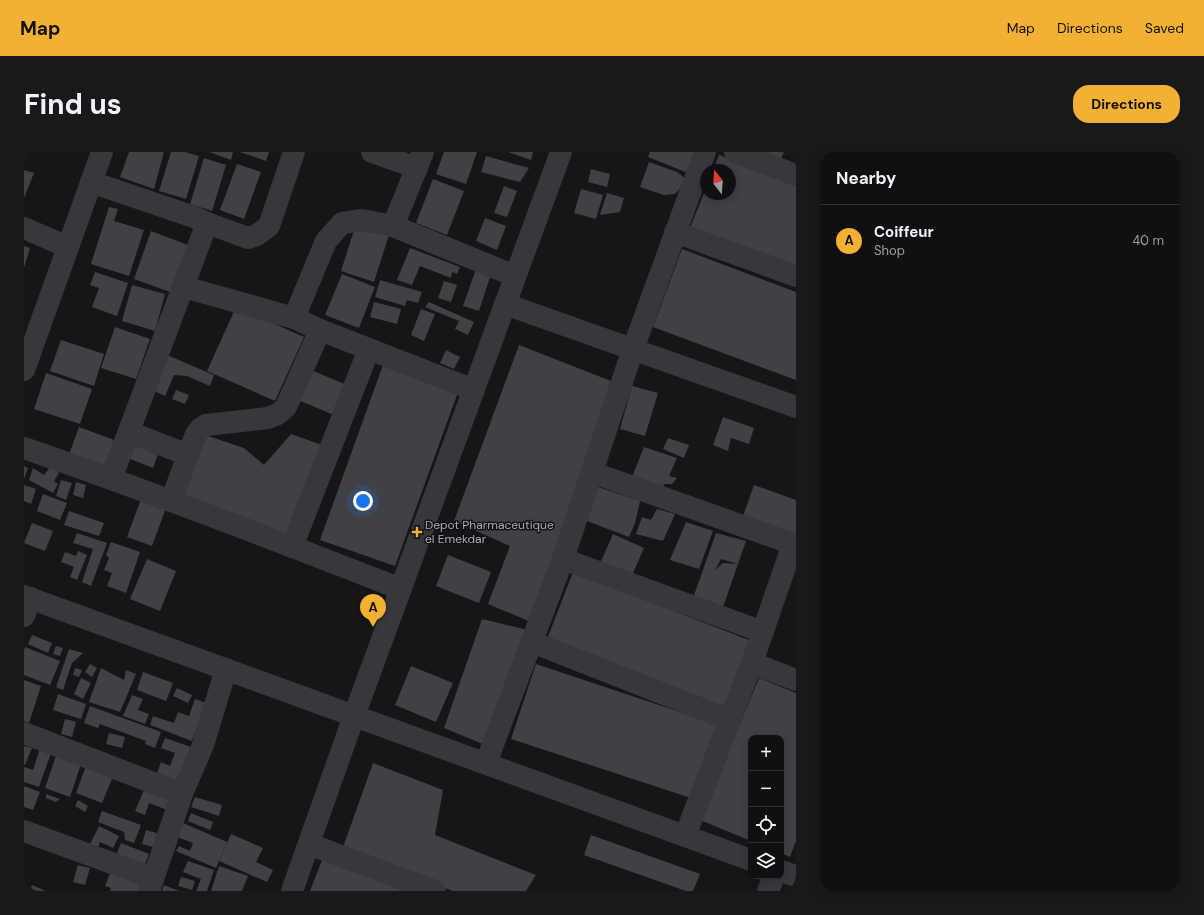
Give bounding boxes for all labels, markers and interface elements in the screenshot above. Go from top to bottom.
text: Map [20,16,60,41]
text: Map [1007,19,1035,37]
text: Directions [1057,19,1123,37]
text: Saved [1145,19,1184,37]
button: Directions [1073,85,1180,123]
text: Find us [24,86,122,123]
north arrow [700,164,736,200]
text: Nearby [836,167,896,189]
text: Coiffeur [874,222,934,242]
text: A [844,232,854,249]
text: 40 m [1132,232,1164,249]
text: Shop [874,242,905,259]
your location [353,491,373,511]
place label: Depot Pharmaceutique el Emekdar [425,517,554,547]
marker: Depot Pharmaceutique el Emekdar [412,527,422,537]
pin: A [360,594,386,627]
map controls [748,735,784,879]
button: + [748,735,784,771]
button: − [748,771,784,807]
button: locate [748,807,784,843]
button: layers [748,843,784,879]

